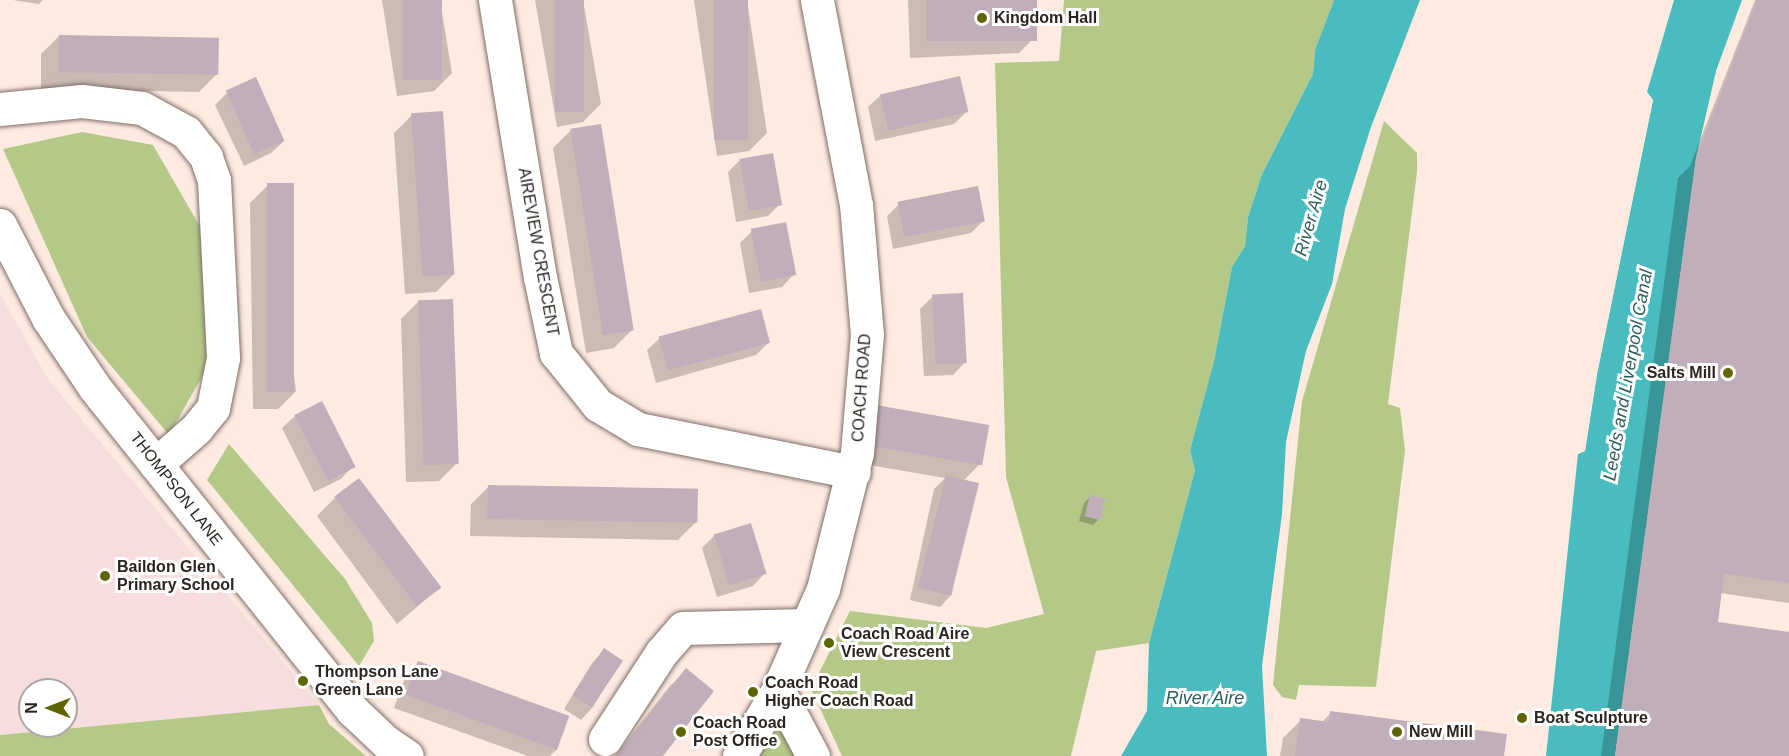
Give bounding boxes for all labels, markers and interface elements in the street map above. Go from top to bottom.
place label: Kingdom Hall [994,8,1097,28]
marker: Kingdom Hall [975,11,989,25]
street label: AIREVIEW CRESCENT [514,166,562,338]
water label: River Aire [1290,177,1332,259]
water label: Leeds and Liverpool Canal [1599,268,1657,482]
street label: COACH ROAD [849,333,875,443]
place label: Salts Mill [1647,363,1716,383]
marker: Salts Mill [1721,366,1735,380]
street label: THOMPSON LANE [126,428,226,550]
place label: Baildon Glen Primary School [117,557,234,595]
marker: Baildon Glen Primary School [98,569,112,583]
place label: Coach Road Aire View Crescent [841,624,970,662]
marker: Coach Road Aire View Crescent [822,636,836,650]
place label: Thompson Lane Green Lane [315,662,439,700]
place label: Coach Road Higher Coach Road [765,673,913,711]
marker: Thompson Lane Green Lane [296,674,310,688]
north arrow [18,678,78,738]
marker: Coach Road Higher Coach Road [746,685,760,699]
water label: River Aire [1165,687,1245,709]
text: N [23,702,40,714]
place label: Boat Sculpture [1534,708,1648,728]
marker: Boat Sculpture [1515,711,1529,725]
place label: Coach Road Post Office [693,713,786,751]
place label: New Mill [1409,722,1473,742]
marker: Coach Road Post Office [674,725,688,739]
marker: New Mill [1390,725,1404,739]

